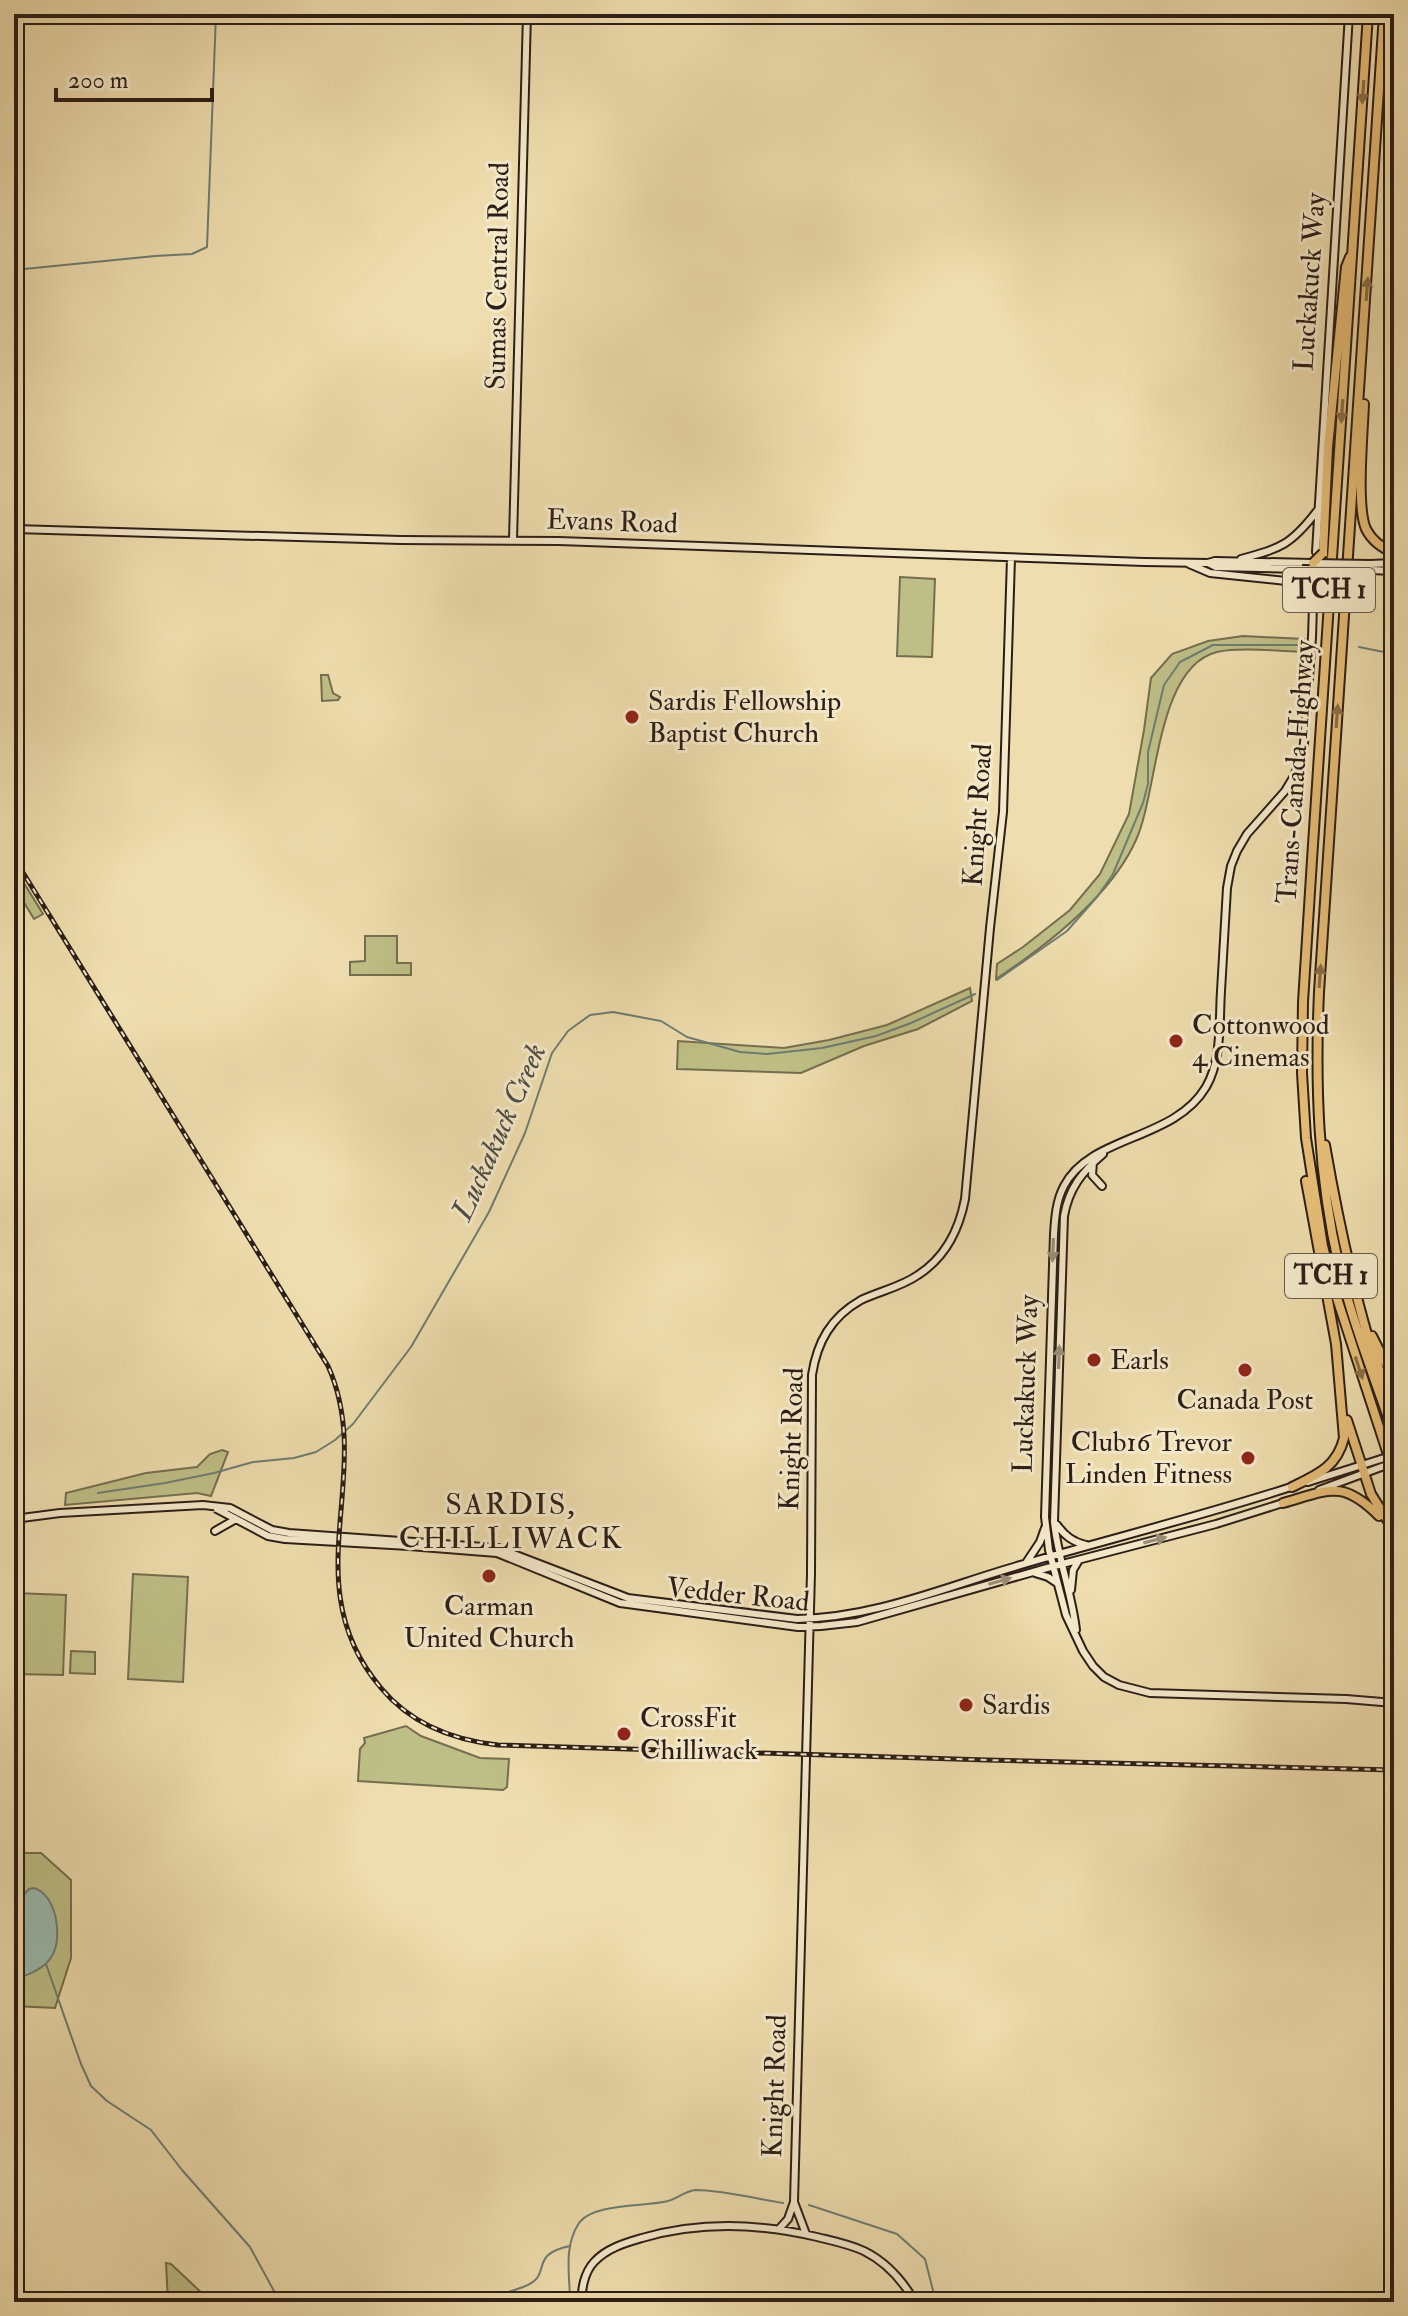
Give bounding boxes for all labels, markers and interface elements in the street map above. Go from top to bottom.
scale bar [56,52,212,102]
text: 200 m [68,65,129,96]
one-way arrow [1357,80,1370,105]
street label: Sumas Central Road [479,162,517,390]
street label: Luckakuck Way [1286,191,1334,372]
one-way arrow [1361,276,1374,301]
one-way arrow [1335,399,1348,424]
street label: Evans Road [546,502,679,542]
road number: TCH 1 [1283,568,1375,612]
street label: Trans-Canada Highway [1269,638,1323,905]
place label: Sardis Fellowship Baptist Church [648,684,841,751]
one-way arrow [1331,703,1344,728]
marker: Sardis Fellowship Baptist Church [623,708,641,726]
street label: Knight Road [956,742,1000,888]
one-way arrow [1314,963,1327,988]
place label: Cottonwood 4 Cinemas [1192,1008,1330,1075]
marker: Cottonwood 4 Cinemas [1167,1032,1185,1050]
water label: Luckakuck Creek [443,1038,554,1227]
one-way arrow [1046,1238,1059,1263]
road number: TCH 1 [1285,1254,1377,1298]
street label: Luckakuck Way [1005,1293,1047,1474]
place label: Earls [1110,1343,1169,1378]
one-way arrow [1052,1344,1065,1369]
marker: Earls [1085,1351,1103,1369]
one-way arrow [1354,1356,1366,1380]
marker: Canada Post [1236,1361,1254,1379]
street label: Knight Road [772,1367,812,1511]
place label: Canada Post [1177,1383,1313,1418]
place label: Club16 Trevor Linden Fitness [1065,1425,1233,1492]
marker: Club16 Trevor Linden Fitness [1239,1449,1257,1467]
district label: SARDIS, CHILLIWACK [399,1486,623,1557]
one-way arrow [1143,1534,1168,1546]
marker: Carman United Church [480,1567,498,1585]
street label: Vedder Road [665,1570,811,1620]
one-way arrow [989,1574,1013,1587]
place label: Carman United Church [404,1589,575,1656]
place label: Sardis [982,1688,1050,1723]
marker: Sardis [957,1696,975,1714]
place label: CrossFit Chilliwack [640,1701,758,1768]
marker: CrossFit Chilliwack [615,1725,633,1743]
street label: Knight Road [755,2014,795,2158]

